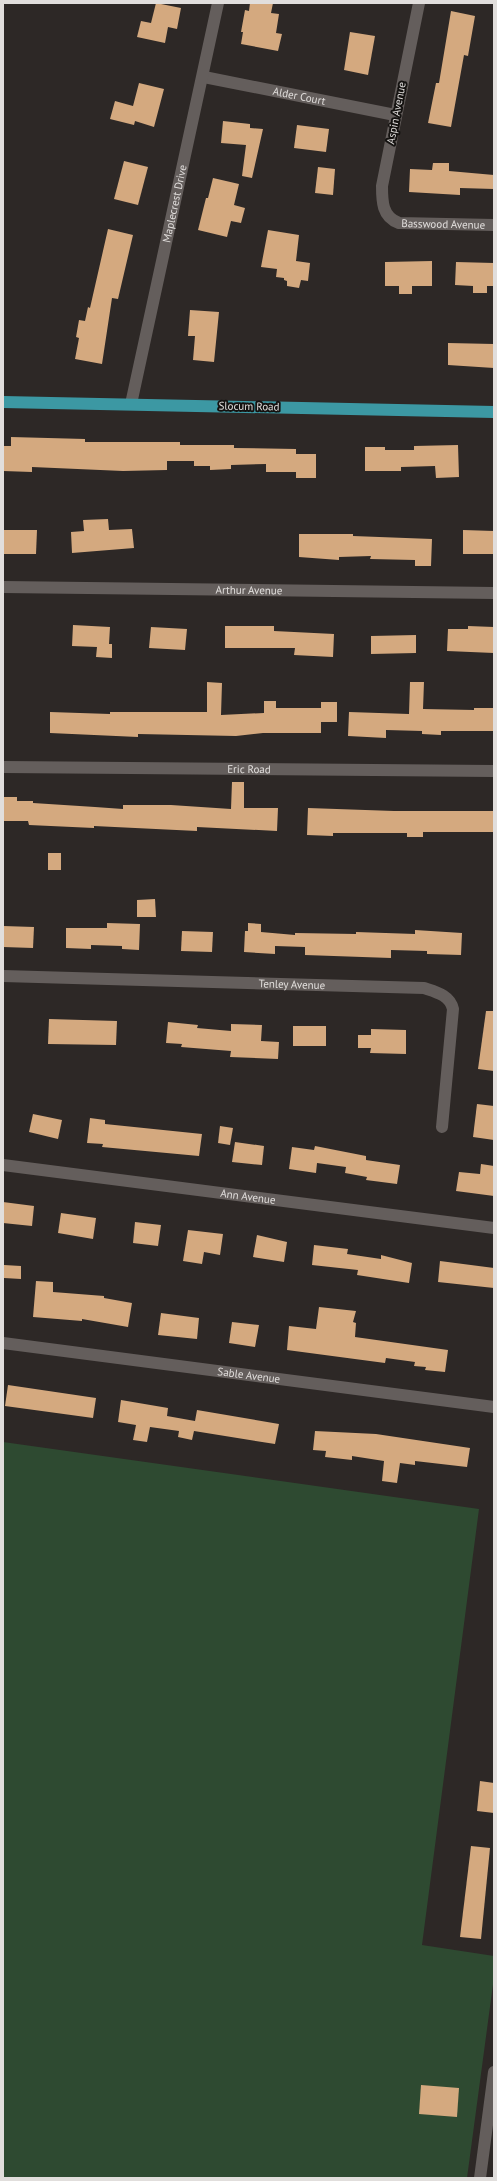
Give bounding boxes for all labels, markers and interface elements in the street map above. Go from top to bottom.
street label: Aspin Avenue [383,80,409,145]
street label: Alder Court [272,84,327,108]
street label: Maplecrest Drive [159,163,190,244]
street label: Basswood Avenue [401,216,486,232]
street label: Slocum Road [218,398,280,414]
street label: Arthur Avenue [215,583,283,597]
street label: Eric Road [227,762,271,776]
street label: Tenley Avenue [258,976,326,992]
street label: Ann Avenue [220,1186,277,1207]
street label: Sable Avenue [217,1364,282,1386]

